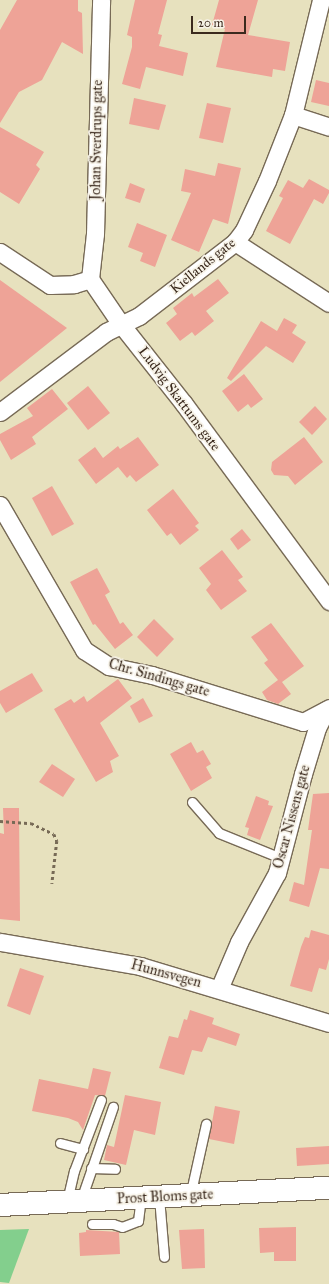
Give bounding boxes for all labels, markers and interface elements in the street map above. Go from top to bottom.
scale bar [193,8,248,34]
text: 20 m [198,16,224,30]
street label: Johan Sverdrups gate [88,80,106,200]
street label: Kiellands gate [167,235,239,297]
street label: Ludvig Skattums gate [134,344,224,454]
street label: Chr. Sindings gate [107,656,211,700]
street label: Oscar Nissens gate [270,763,314,871]
street label: Hunnsvegen [129,957,203,991]
street label: Prost Bloms gate [116,1186,214,1208]

